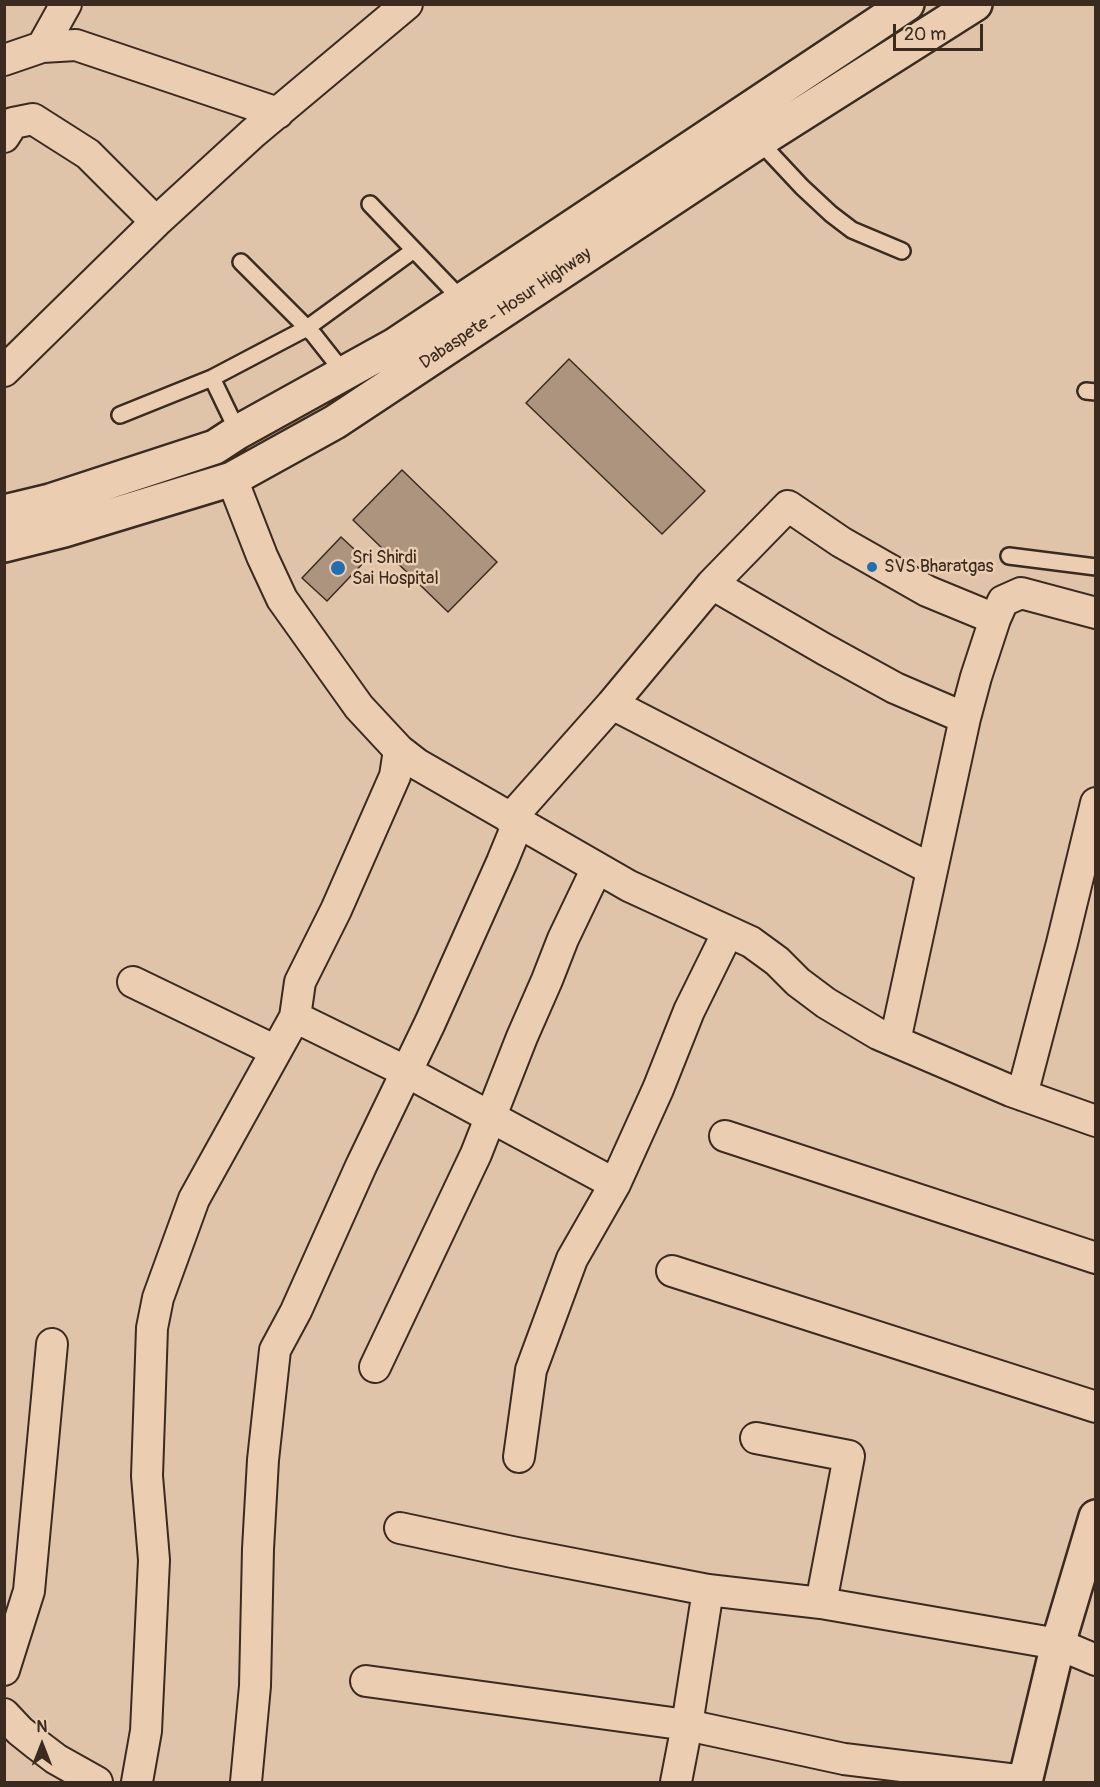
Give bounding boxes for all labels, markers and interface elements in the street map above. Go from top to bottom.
scale bar [896,12,986,50]
text: 20 m [904,23,946,46]
street label: Dabaspete - Hosur Highway [416,243,596,375]
place label: Sri Shirdi Sai Hospital [352,547,439,590]
place label: SVS Bharatgas [884,556,994,578]
marker: Sri Shirdi Sai Hospital [329,559,347,577]
marker: SVS Bharatgas [865,560,879,574]
north arrow [12,1715,72,1775]
text: N [37,1717,47,1737]

